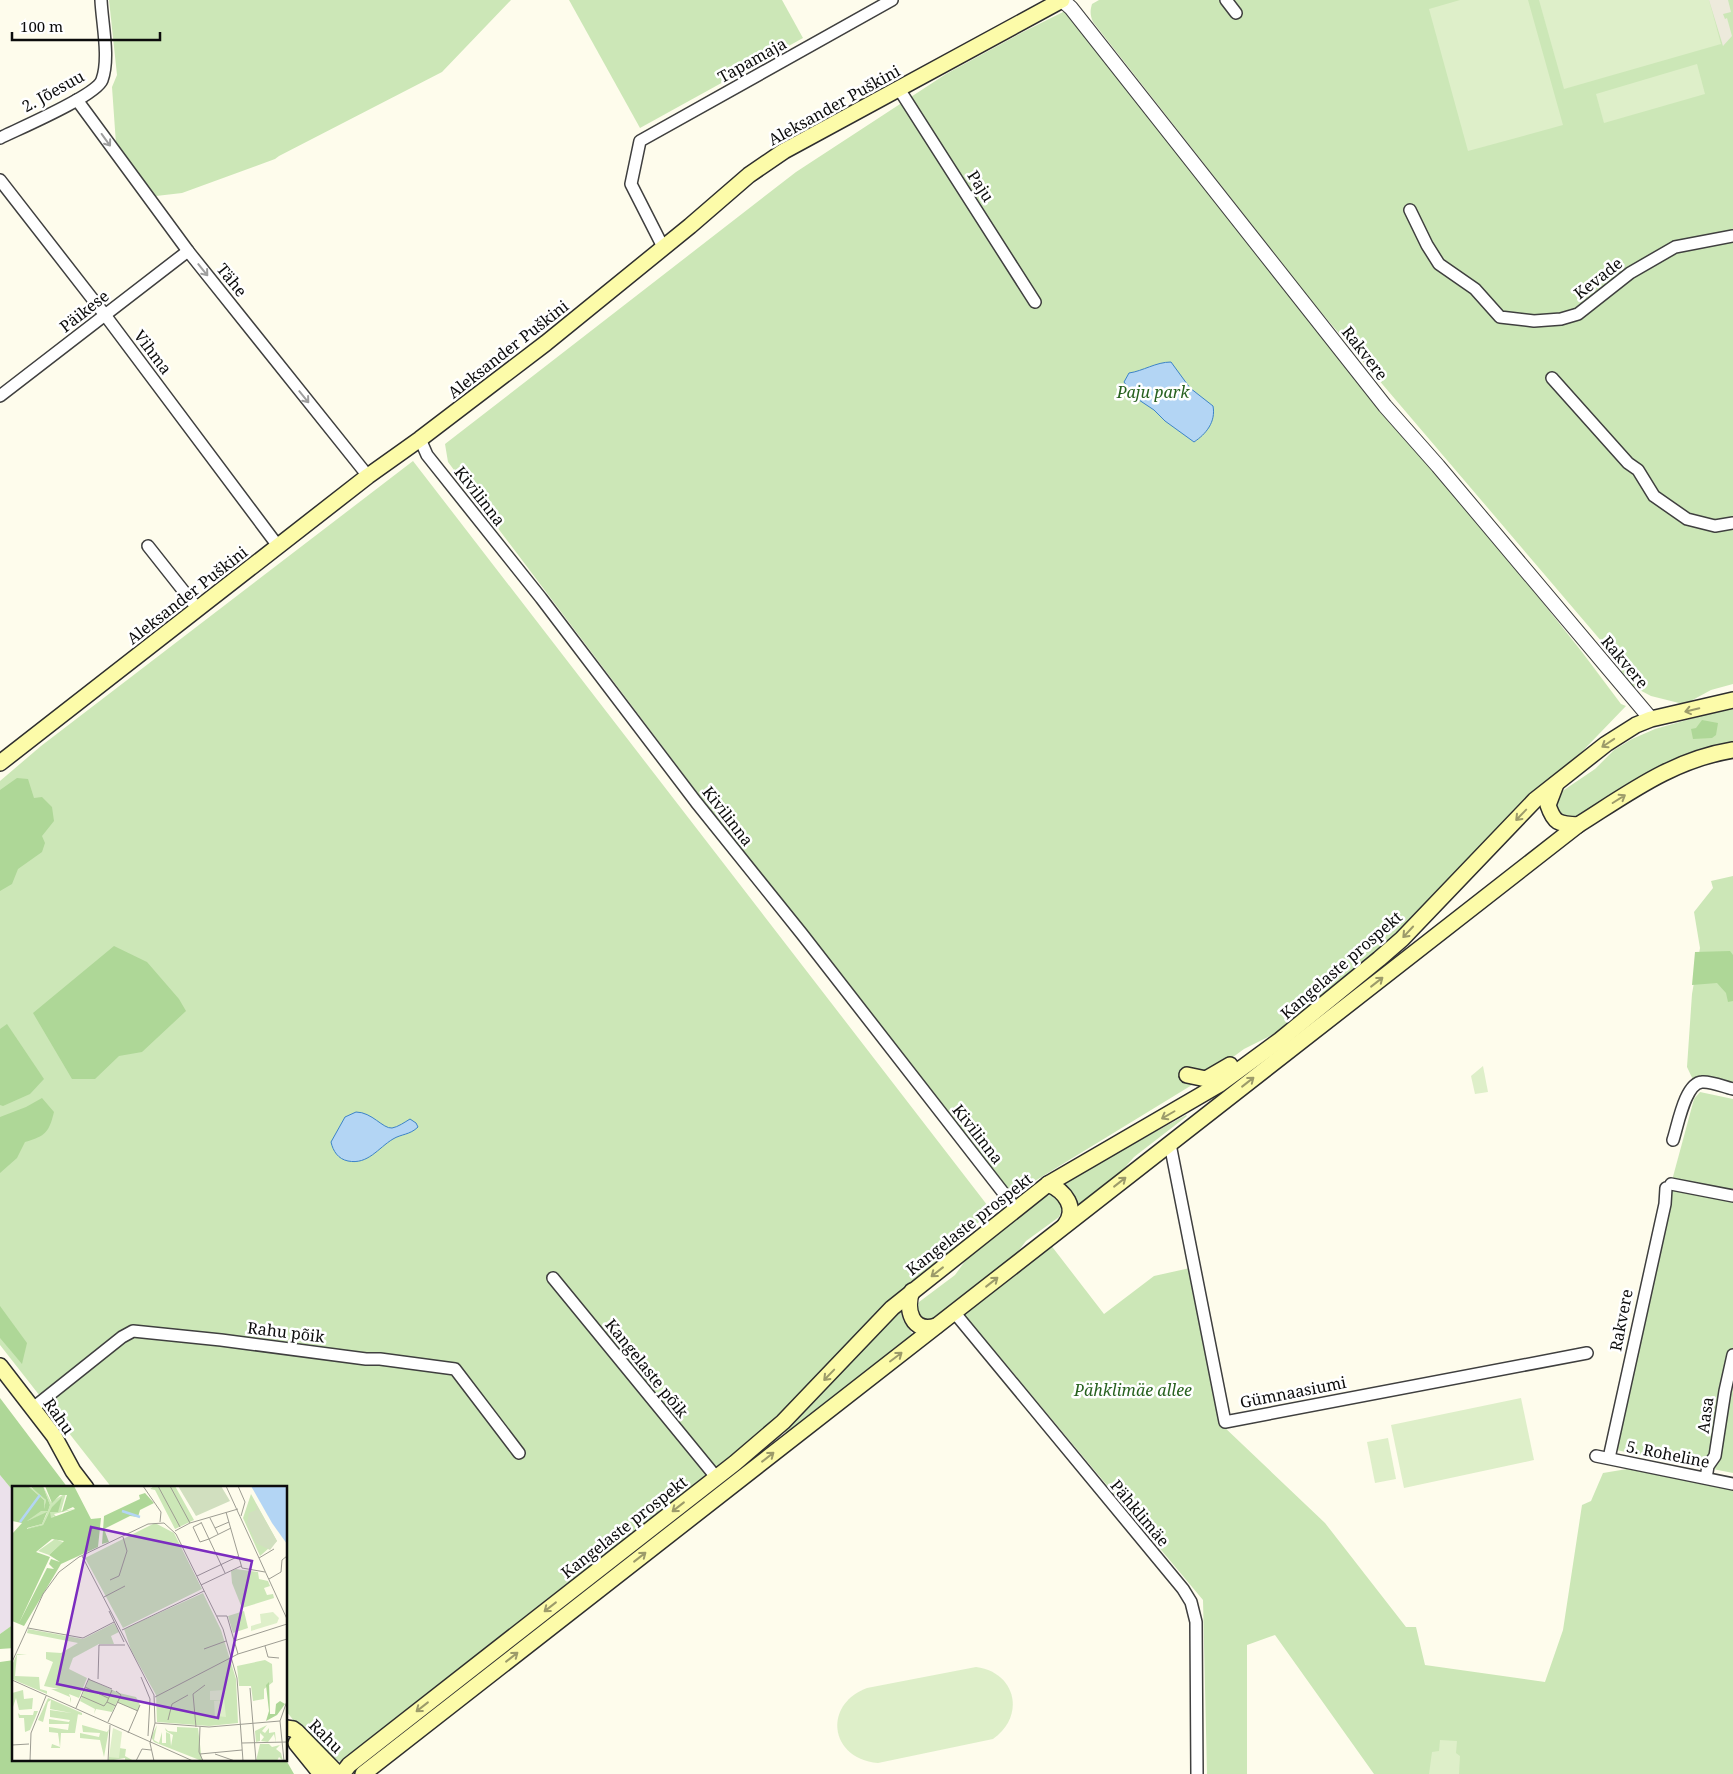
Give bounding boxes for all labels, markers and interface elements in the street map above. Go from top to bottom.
scale bar [12,10,160,42]
text: 100 m [20,16,63,36]
street label: Tapamaja [714,32,790,88]
street label: Aleksander Puškini [764,60,904,150]
street label: 2. Jõesuu [18,65,88,117]
one-way arrow [100,133,111,146]
street label: Paju [963,166,999,206]
street label: Kevade [1569,252,1627,304]
street label: Tähe [212,259,252,301]
one-way arrow [197,263,208,276]
street label: Päikese [55,285,113,337]
street label: Aleksander Puškini [443,295,573,403]
street label: Rakvere [1337,321,1393,385]
street label: Vihma [129,325,177,379]
park label: Paju park [1116,381,1190,403]
one-way arrow [299,390,310,403]
street label: Kivilinna [450,461,510,531]
street label: Aleksander Puškini [122,541,252,649]
street label: Rakvere [1596,631,1654,693]
one-way arrow [1684,706,1700,715]
one-way arrow [1601,738,1615,748]
street label: Kivilinna [698,781,758,851]
one-way arrow [1612,794,1626,804]
one-way arrow [1515,809,1527,821]
street label: Kangelaste prospekt [1276,906,1407,1024]
one-way arrow [1402,926,1414,938]
one-way arrow [1370,977,1383,988]
one-way arrow [1241,1077,1255,1087]
street label: Kivilinna [948,1099,1008,1169]
one-way arrow [1162,1111,1176,1121]
street label: Kangelaste prospekt [901,1168,1037,1280]
one-way arrow [1113,1177,1127,1187]
one-way arrow [930,1267,943,1278]
one-way arrow [985,1277,999,1287]
street label: Rakvere [1604,1287,1638,1353]
street label: Kangelaste põik [600,1314,694,1422]
street label: Rahu põik [246,1316,326,1348]
one-way arrow [889,1351,902,1362]
one-way arrow [823,1369,835,1381]
street label: Gümnaasiumi [1238,1371,1348,1413]
park label: Pähklimäe allee [1073,1379,1192,1401]
street label: Rahu [39,1393,79,1439]
street label: Aasa [1692,1395,1718,1435]
street label: 5. Roheline [1624,1435,1712,1473]
one-way arrow [761,1452,774,1463]
street label: Kangelaste prospekt [556,1471,692,1583]
street label: Pähklimäe [1106,1475,1174,1551]
inset map [12,1486,288,1762]
one-way arrow [672,1501,685,1512]
one-way arrow [633,1552,646,1563]
one-way arrow [544,1602,557,1613]
one-way arrow [505,1652,518,1663]
one-way arrow [416,1702,429,1713]
street label: Rahu [304,1714,348,1758]

